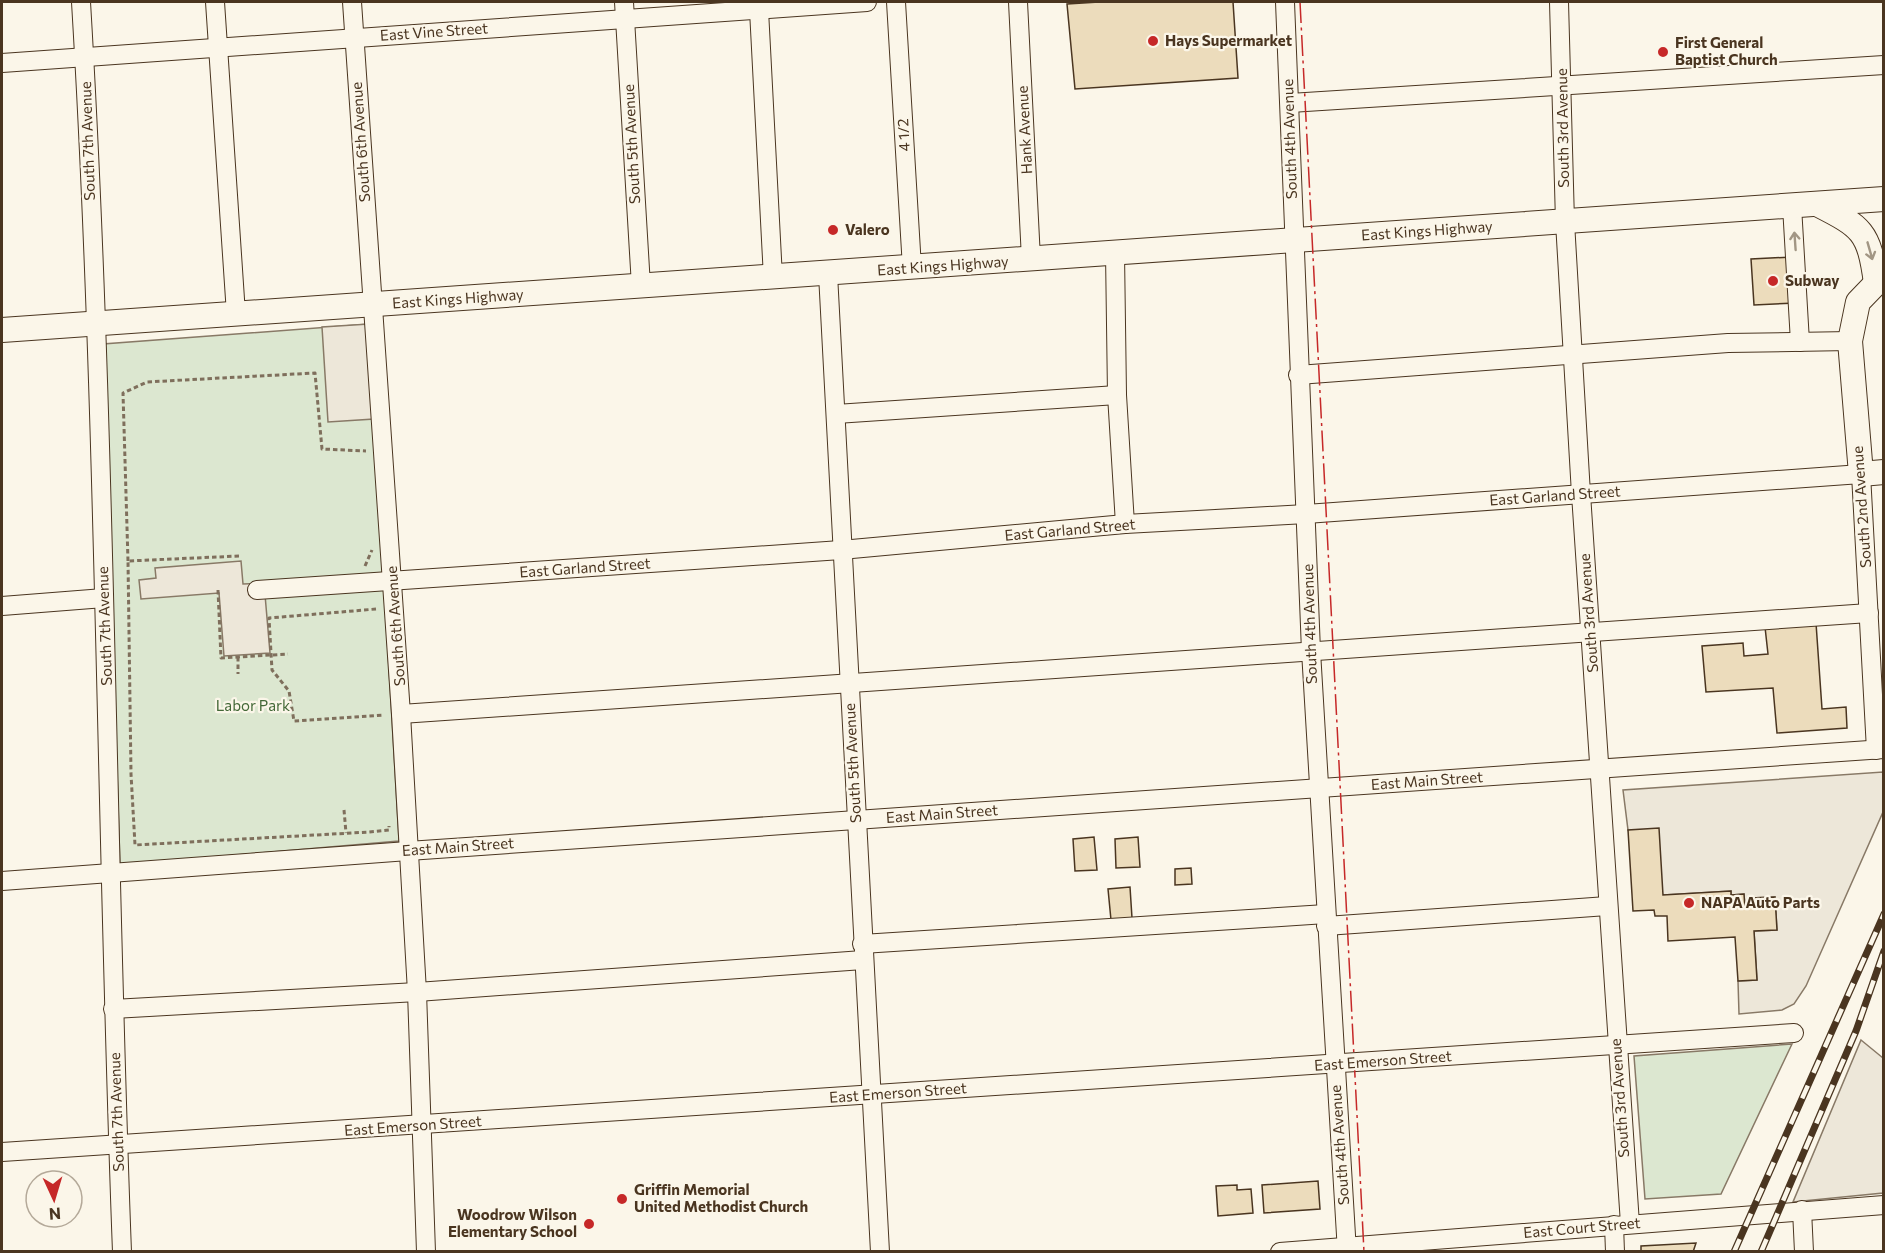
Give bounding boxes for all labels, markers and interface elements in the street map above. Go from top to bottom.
street label: East Vine Street [379,18,489,44]
place label: Hays Supermarket [1165,31,1292,49]
place label: First General Baptist Church [1675,33,1778,68]
marker: Hays Supermarket [1146,34,1160,48]
marker: First General Baptist Church [1656,45,1670,59]
street label: South 3rd Avenue [1552,68,1572,188]
street label: South 4th Avenue [1278,78,1300,199]
street label: South 7th Avenue [76,81,98,201]
street label: South 6th Avenue [347,81,373,203]
street label: South 5th Avenue [619,84,643,204]
street label: Hank Avenue [1013,85,1035,175]
street label: 4 1/2 [893,118,913,152]
street label: East Kings Highway [1361,216,1494,244]
place label: Valero [845,220,890,238]
marker: Valero [826,223,840,237]
one-way arrow [1789,232,1800,252]
one-way arrow [1865,241,1876,260]
street label: East Kings Highway [877,251,1010,279]
place label: Subway [1785,271,1840,289]
marker: Subway [1766,274,1780,288]
street label: East Kings Highway [392,284,525,312]
street label: South 2nd Avenue [1848,445,1874,569]
street label: East Garland Street [1489,481,1621,509]
street label: East Garland Street [1004,514,1136,544]
street label: East Garland Street [519,553,651,581]
street label: South 3rd Avenue [1575,553,1601,673]
street label: South 4th Avenue [1298,563,1320,684]
street label: South 6th Avenue [382,565,408,687]
street label: South 7th Avenue [93,566,115,686]
park label: Labor Park [216,696,290,714]
street label: South 5th Avenue [840,703,864,823]
street label: East Main Street [1370,767,1484,793]
street label: East Main Street [885,800,999,826]
street label: East Main Street [401,833,515,859]
place label: NAPA Auto Parts [1701,893,1820,911]
marker: NAPA Auto Parts [1682,896,1696,910]
street label: South 3rd Avenue [1606,1038,1632,1158]
street label: East Emerson Street [1314,1046,1452,1074]
street label: South 7th Avenue [105,1052,127,1172]
street label: East Emerson Street [829,1078,967,1106]
street label: South 4th Avenue [1326,1084,1352,1206]
street label: East Emerson Street [344,1111,482,1139]
north arrow [24,1169,84,1229]
place label: Griffin Memorial United Methodist Church [634,1180,808,1215]
marker: Griffin Memorial United Methodist Church [615,1192,629,1206]
text: N [48,1205,62,1224]
place label: Woodrow Wilson Elementary School [448,1205,577,1240]
street label: East Court Street [1523,1213,1641,1241]
marker: Woodrow Wilson Elementary School [582,1217,596,1231]

